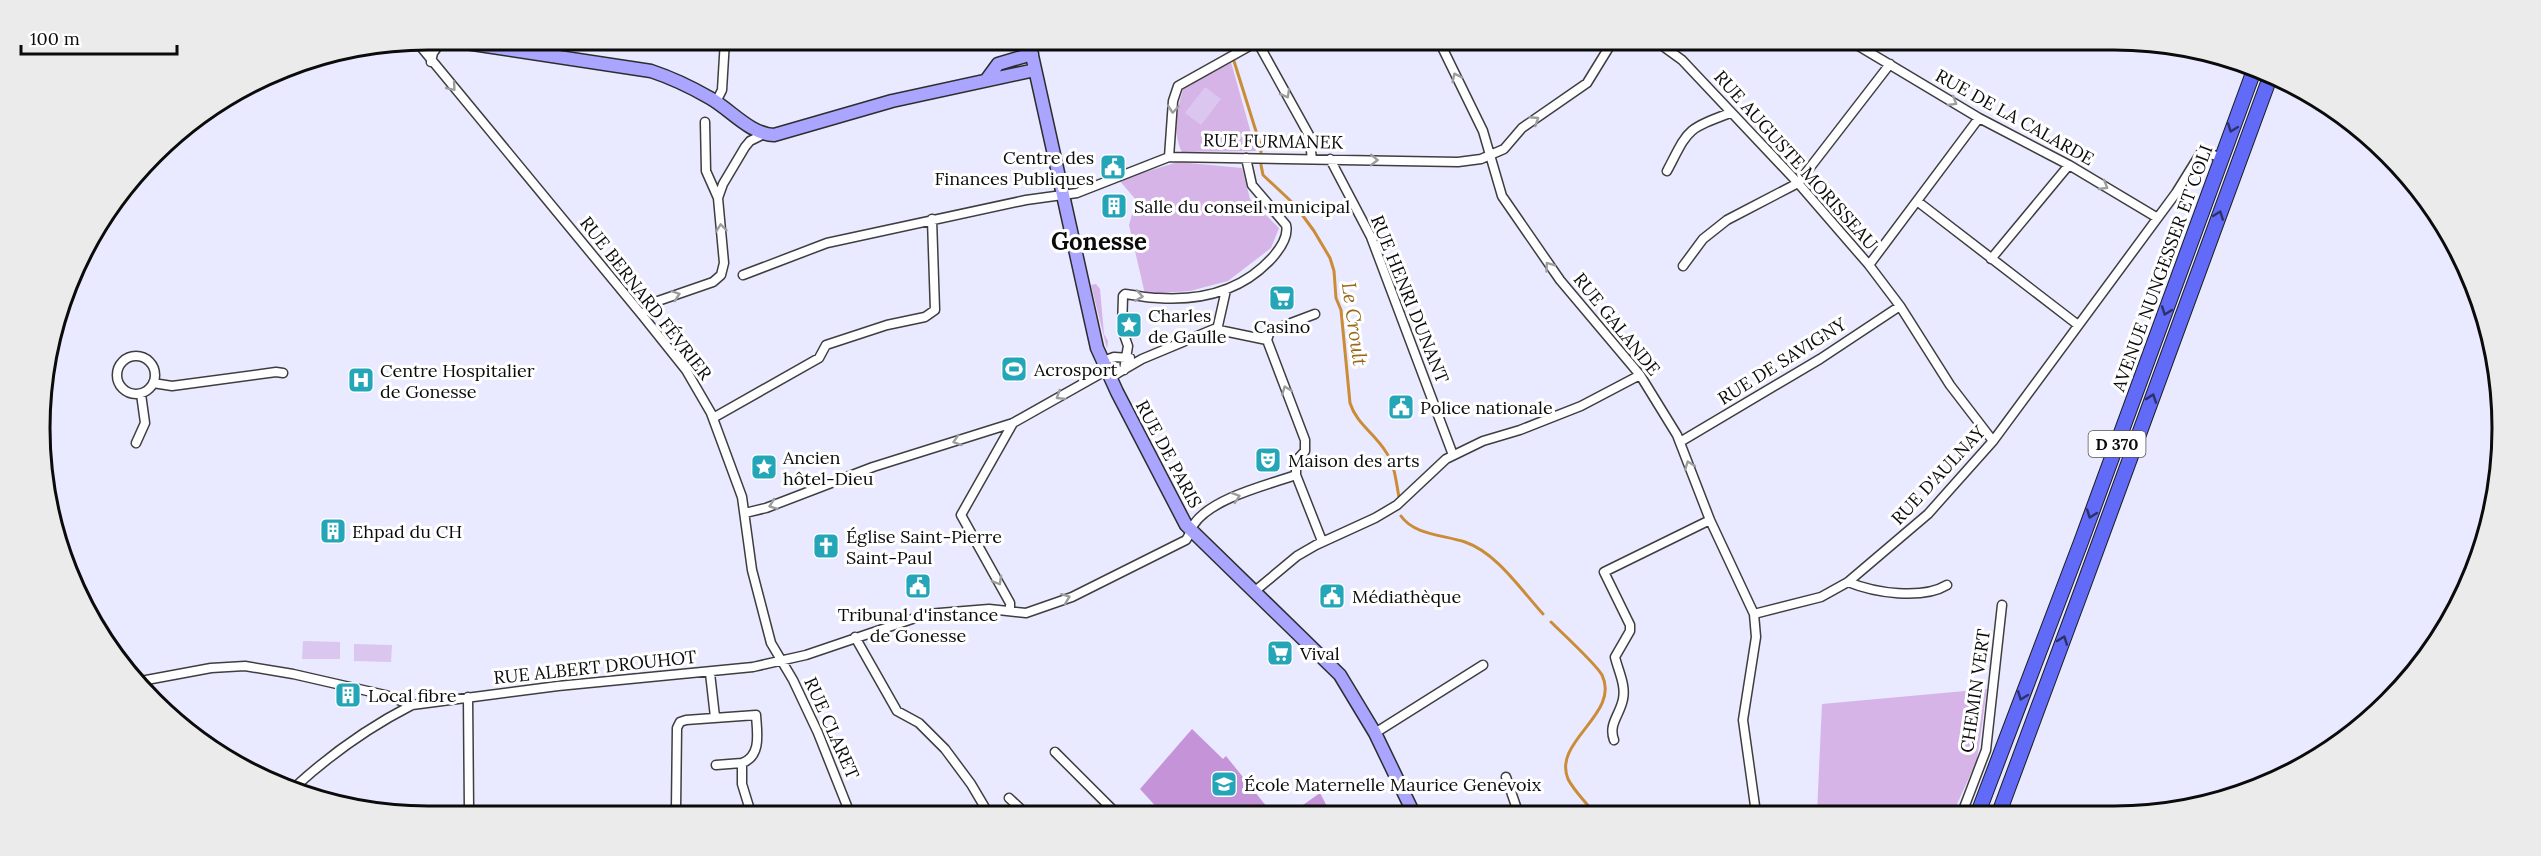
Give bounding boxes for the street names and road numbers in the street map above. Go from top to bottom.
street label: RUE DE LA CALARDE [1932,64,2098,170]
street label: RUE AUGUSTE MORISSEAU [1709,65,1883,255]
street label: RUE FURMANEK [1203,128,1344,154]
street label: AVENUE NUNGESSER ET COLI [2106,142,2217,395]
street label: RUE BERNARD FÉVRIER [575,212,717,385]
street label: RUE HENRI DUNANT [1366,212,1454,387]
street label: RUE GALANDE [1568,268,1666,380]
street label: RUE DE SAVIGNY [1714,312,1851,410]
street label: RUE DE PARIS [1131,396,1207,512]
street label: RUE D'AULNAY [1886,420,1990,530]
road number: D 370 [2088,431,2146,457]
street label: CHEMIN VERT [1955,627,1995,754]
street label: RUE ALBERT DROUHOT [492,645,698,689]
street label: RUE CLARET [799,673,865,783]

